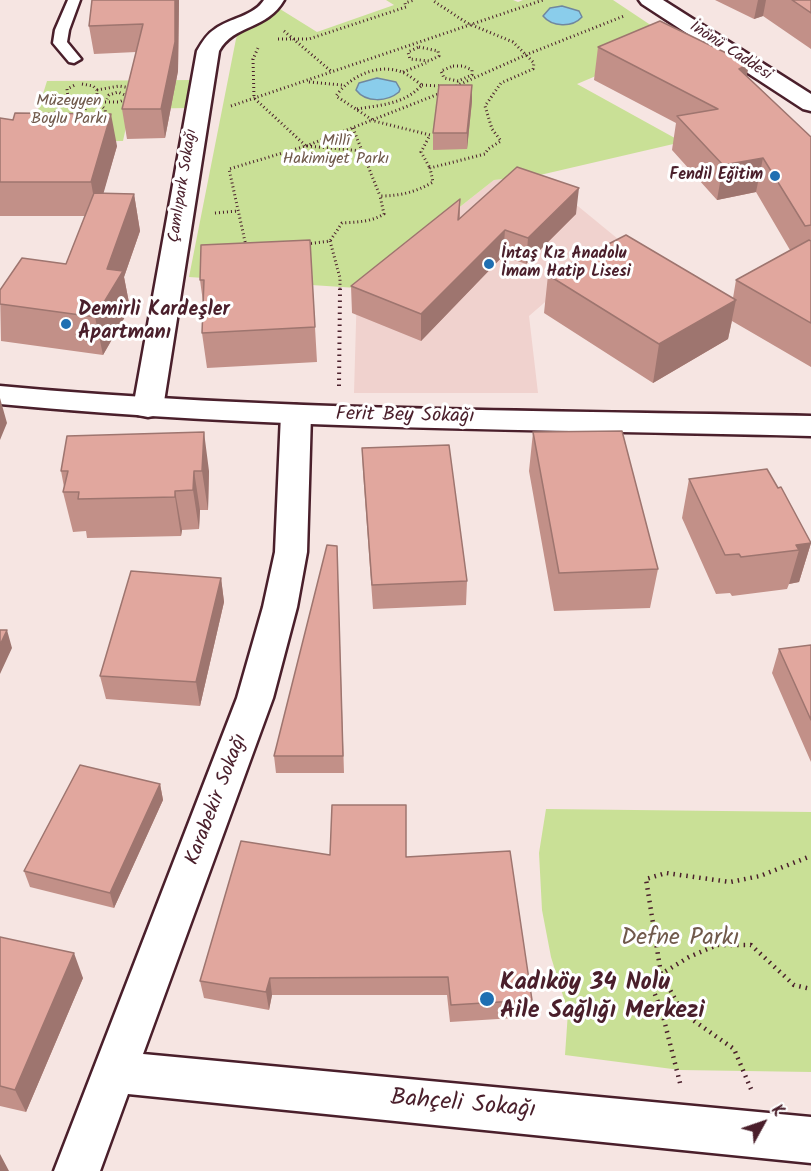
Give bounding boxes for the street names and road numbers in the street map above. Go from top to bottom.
street label: İnönü Caddesi [685,18,775,86]
street label: Çamlıpark Sokağı [166,128,202,244]
street label: Ferit Bey Sokağı [335,404,475,430]
street label: Karabekir Sokağı [182,731,254,869]
street label: Bahçeli Sokağı [389,1085,537,1127]

